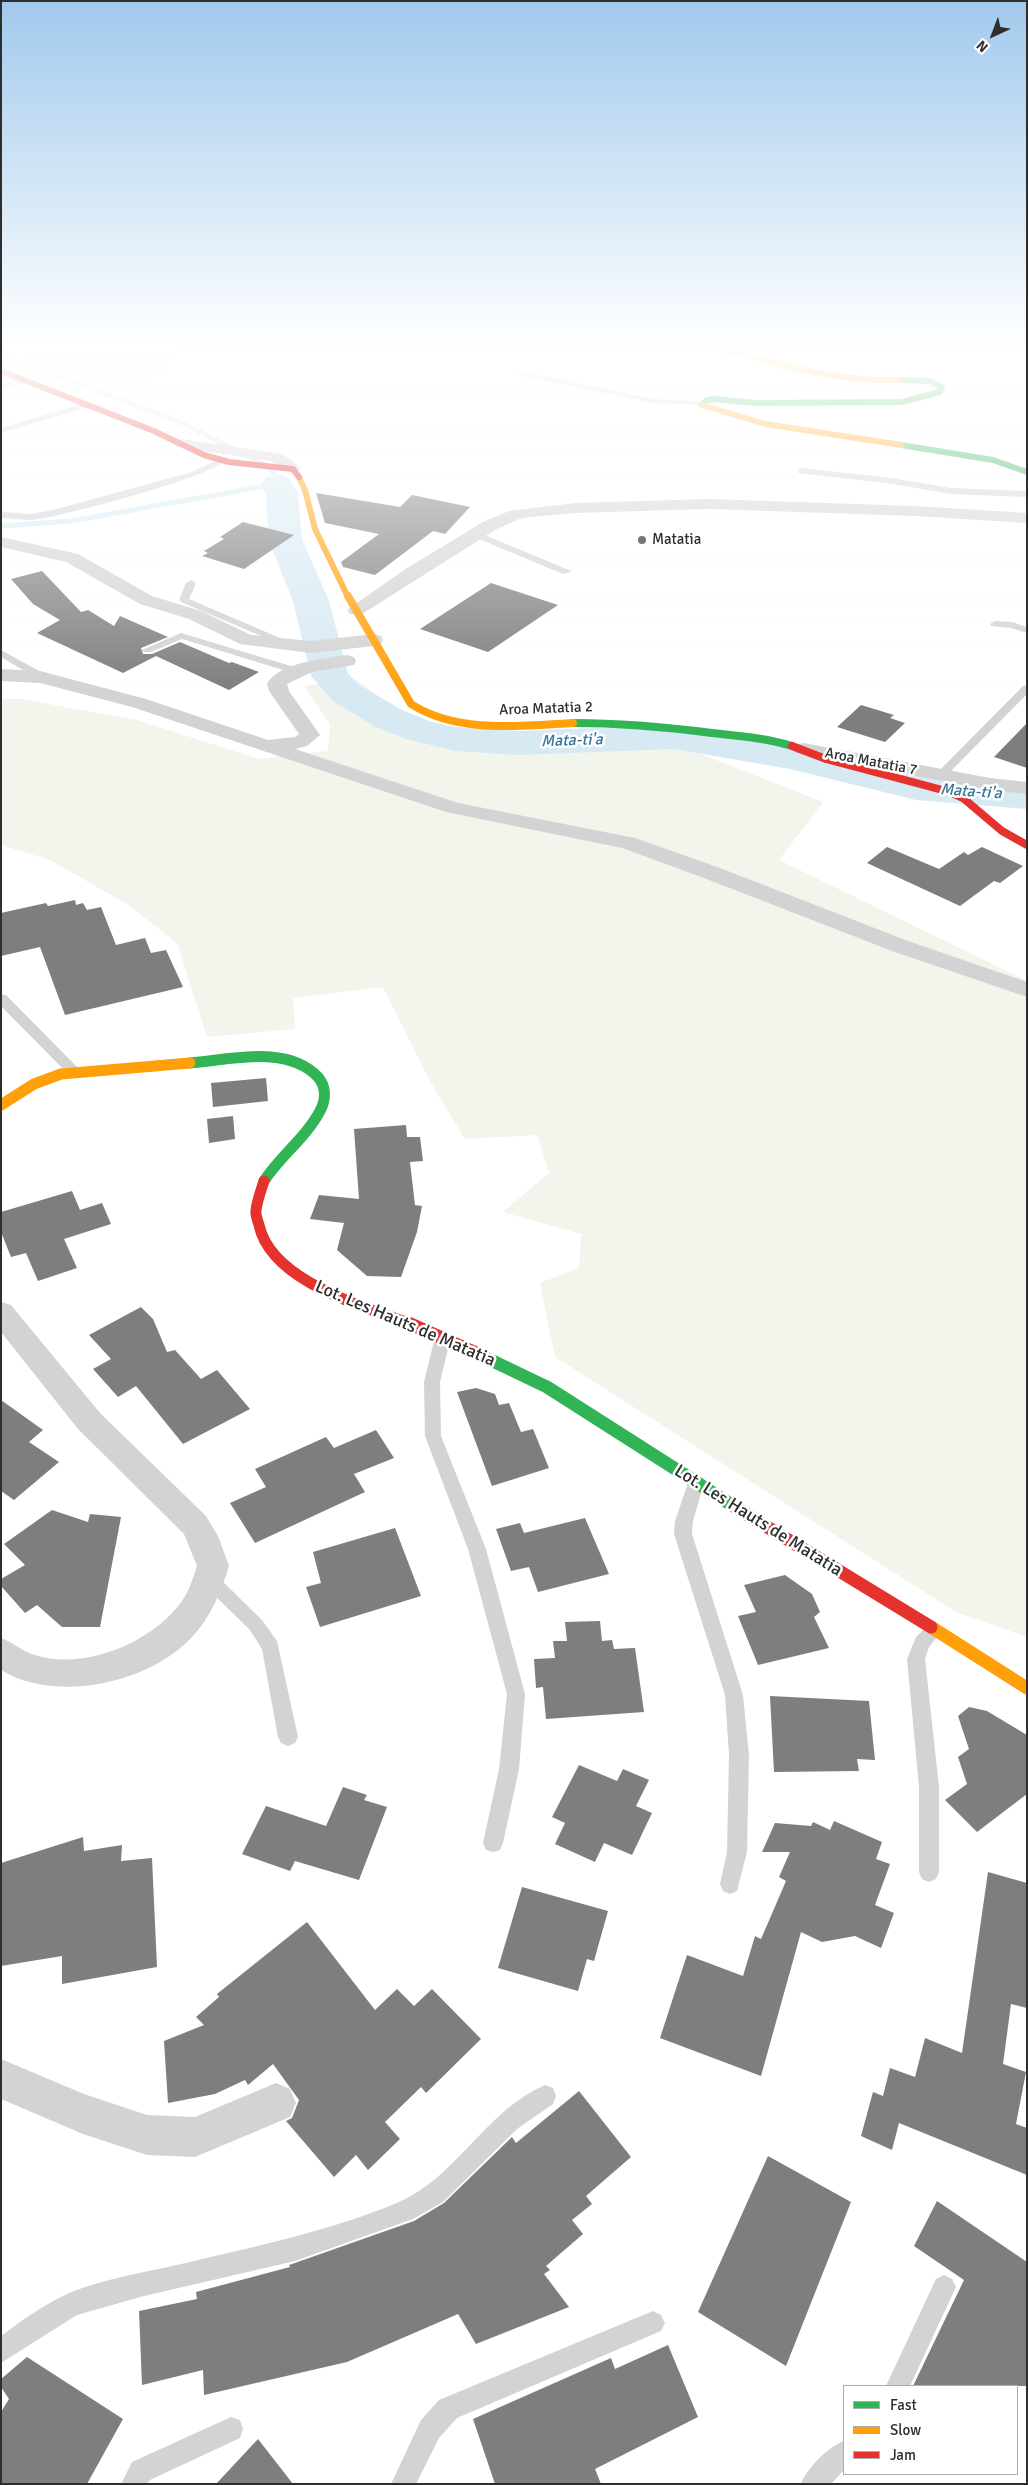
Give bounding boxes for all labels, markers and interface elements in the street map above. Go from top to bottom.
north arrow [968,10,1018,60]
text: N [973,37,992,56]
place label: Matatia [652,531,701,549]
marker: Matatia [636,534,648,546]
street label: Aroa Matatia 2 [499,698,593,720]
water label: Mata-ti'a [541,730,603,752]
street label: Aroa Matatia 7 [823,744,919,780]
water label: Mata-ti'a [940,780,1002,804]
street label: Lot. Les Hauts de Matatia [312,1276,498,1372]
street label: Lot. Les Hauts de Matatia [670,1460,846,1582]
legend [843,2385,1018,2475]
text: Fast [890,2396,917,2414]
text: Slow [890,2421,921,2439]
text: Jam [890,2446,916,2464]

